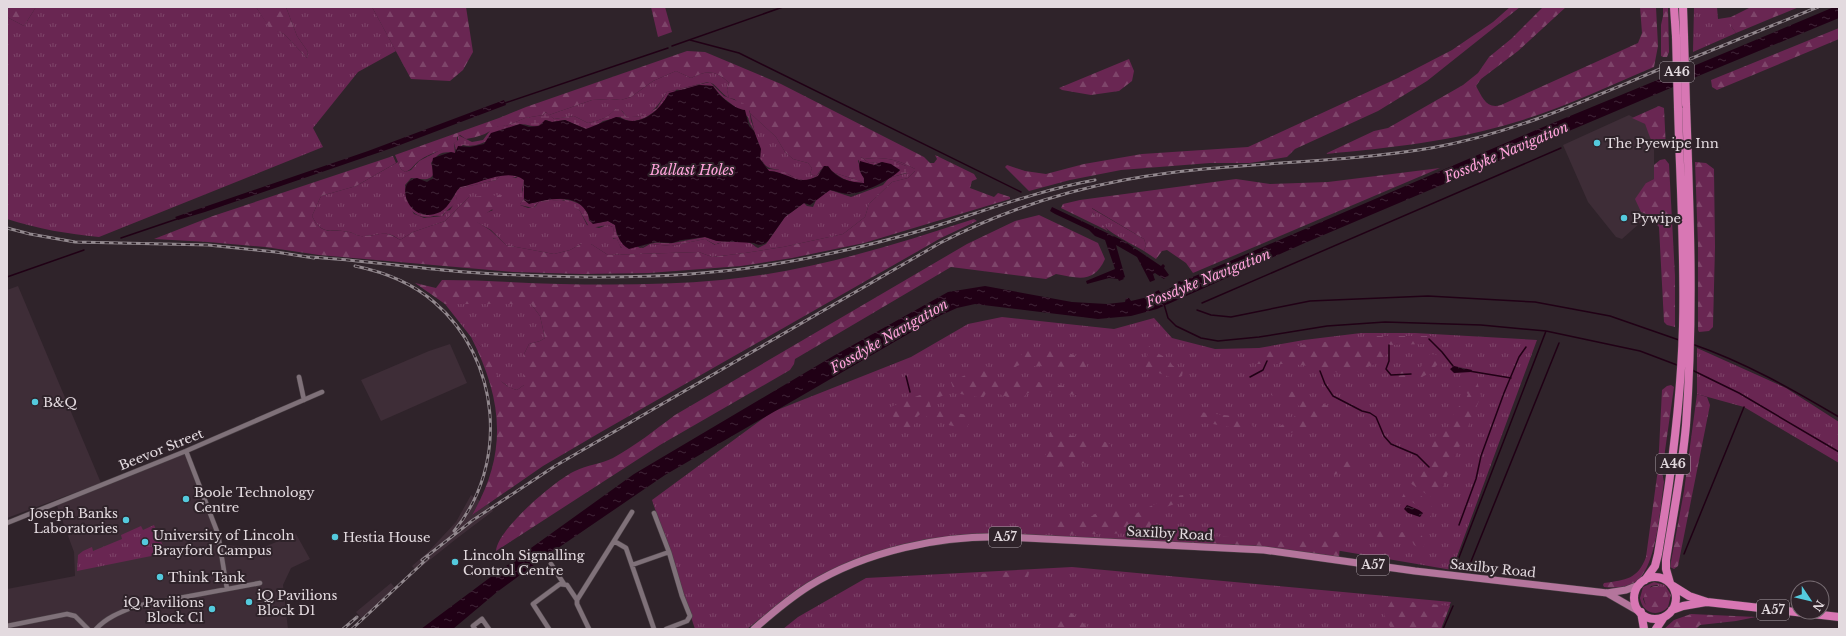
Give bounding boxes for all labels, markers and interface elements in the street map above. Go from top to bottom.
road number: A46 [1660,62,1694,82]
water label: Fossdyke Navigation [1440,118,1571,187]
place label: The Pyewipe Inn [1605,135,1719,152]
marker: The Pyewipe Inn [1592,138,1602,148]
water label: Ballast Holes [649,161,734,179]
place label: Pywipe [1632,210,1681,227]
marker: Pywipe [1619,213,1629,223]
water label: Fossdyke Navigation [1142,245,1273,312]
water label: Fossdyke Navigation [826,295,951,378]
place label: B&Q [43,394,77,411]
marker: B&Q [30,397,40,407]
street label: Beevor Street [116,425,206,474]
road number: A46 [1656,454,1690,474]
place label: Boole Technology Centre [194,484,315,516]
marker: Boole Technology Centre [181,494,191,504]
place label: Joseph Banks Laboratories [28,505,118,537]
marker: Joseph Banks Laboratories [121,515,131,525]
street label: Saxilby Road [1126,523,1214,544]
place label: University of Lincoln Brayford Campus [153,527,294,559]
road number: A57 [989,527,1021,547]
place label: Hestia House [343,529,430,546]
marker: Hestia House [330,532,340,542]
marker: University of Lincoln Brayford Campus [140,537,150,547]
place label: Lincoln Signalling Control Centre [463,547,585,579]
road number: A57 [1357,555,1389,575]
street label: Saxilby Road [1449,556,1537,582]
marker: Lincoln Signalling Control Centre [450,557,460,567]
place label: Think Tank [168,569,245,586]
marker: Think Tank [155,572,165,582]
north arrow [1790,580,1830,620]
place label: iQ Pavilions Block D1 [257,587,338,619]
place label: iQ Pavilions Block C1 [124,594,204,626]
marker: iQ Pavilions Block D1 [244,597,254,607]
text: N [1809,597,1827,615]
road number: A57 [1757,600,1789,620]
marker: iQ Pavilions Block C1 [207,604,217,614]

